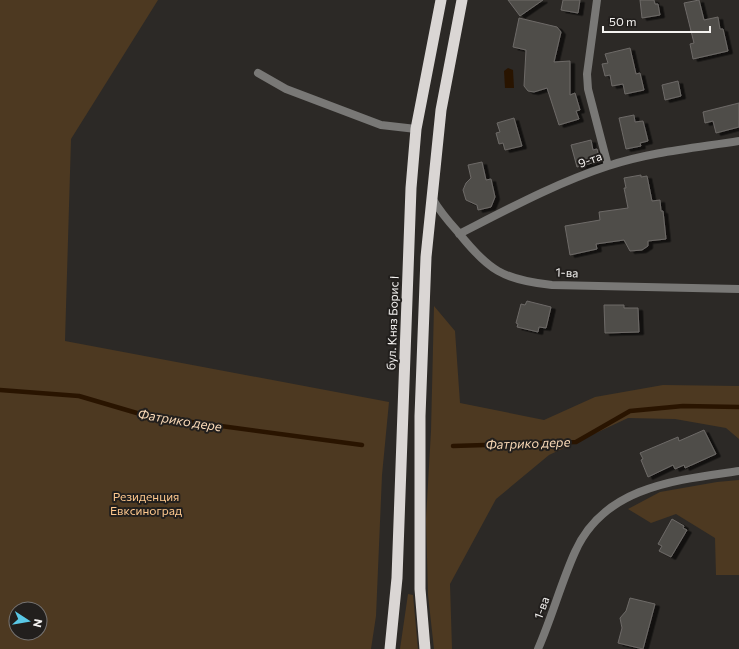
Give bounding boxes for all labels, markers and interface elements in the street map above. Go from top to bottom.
scale bar [603,8,710,34]
text: 50 m [609,14,637,28]
street label: 9-та [576,148,603,170]
street label: 1-ва [555,265,579,279]
street label: бул. Княз Борис I [383,276,401,370]
water label: Фатрико дере [137,405,223,435]
water label: Фатрико дере [485,434,571,452]
park label: Резиденция Евксиноград [110,489,182,517]
street label: 1-ва [531,595,552,621]
north arrow [8,601,48,641]
text: N [31,618,45,629]

